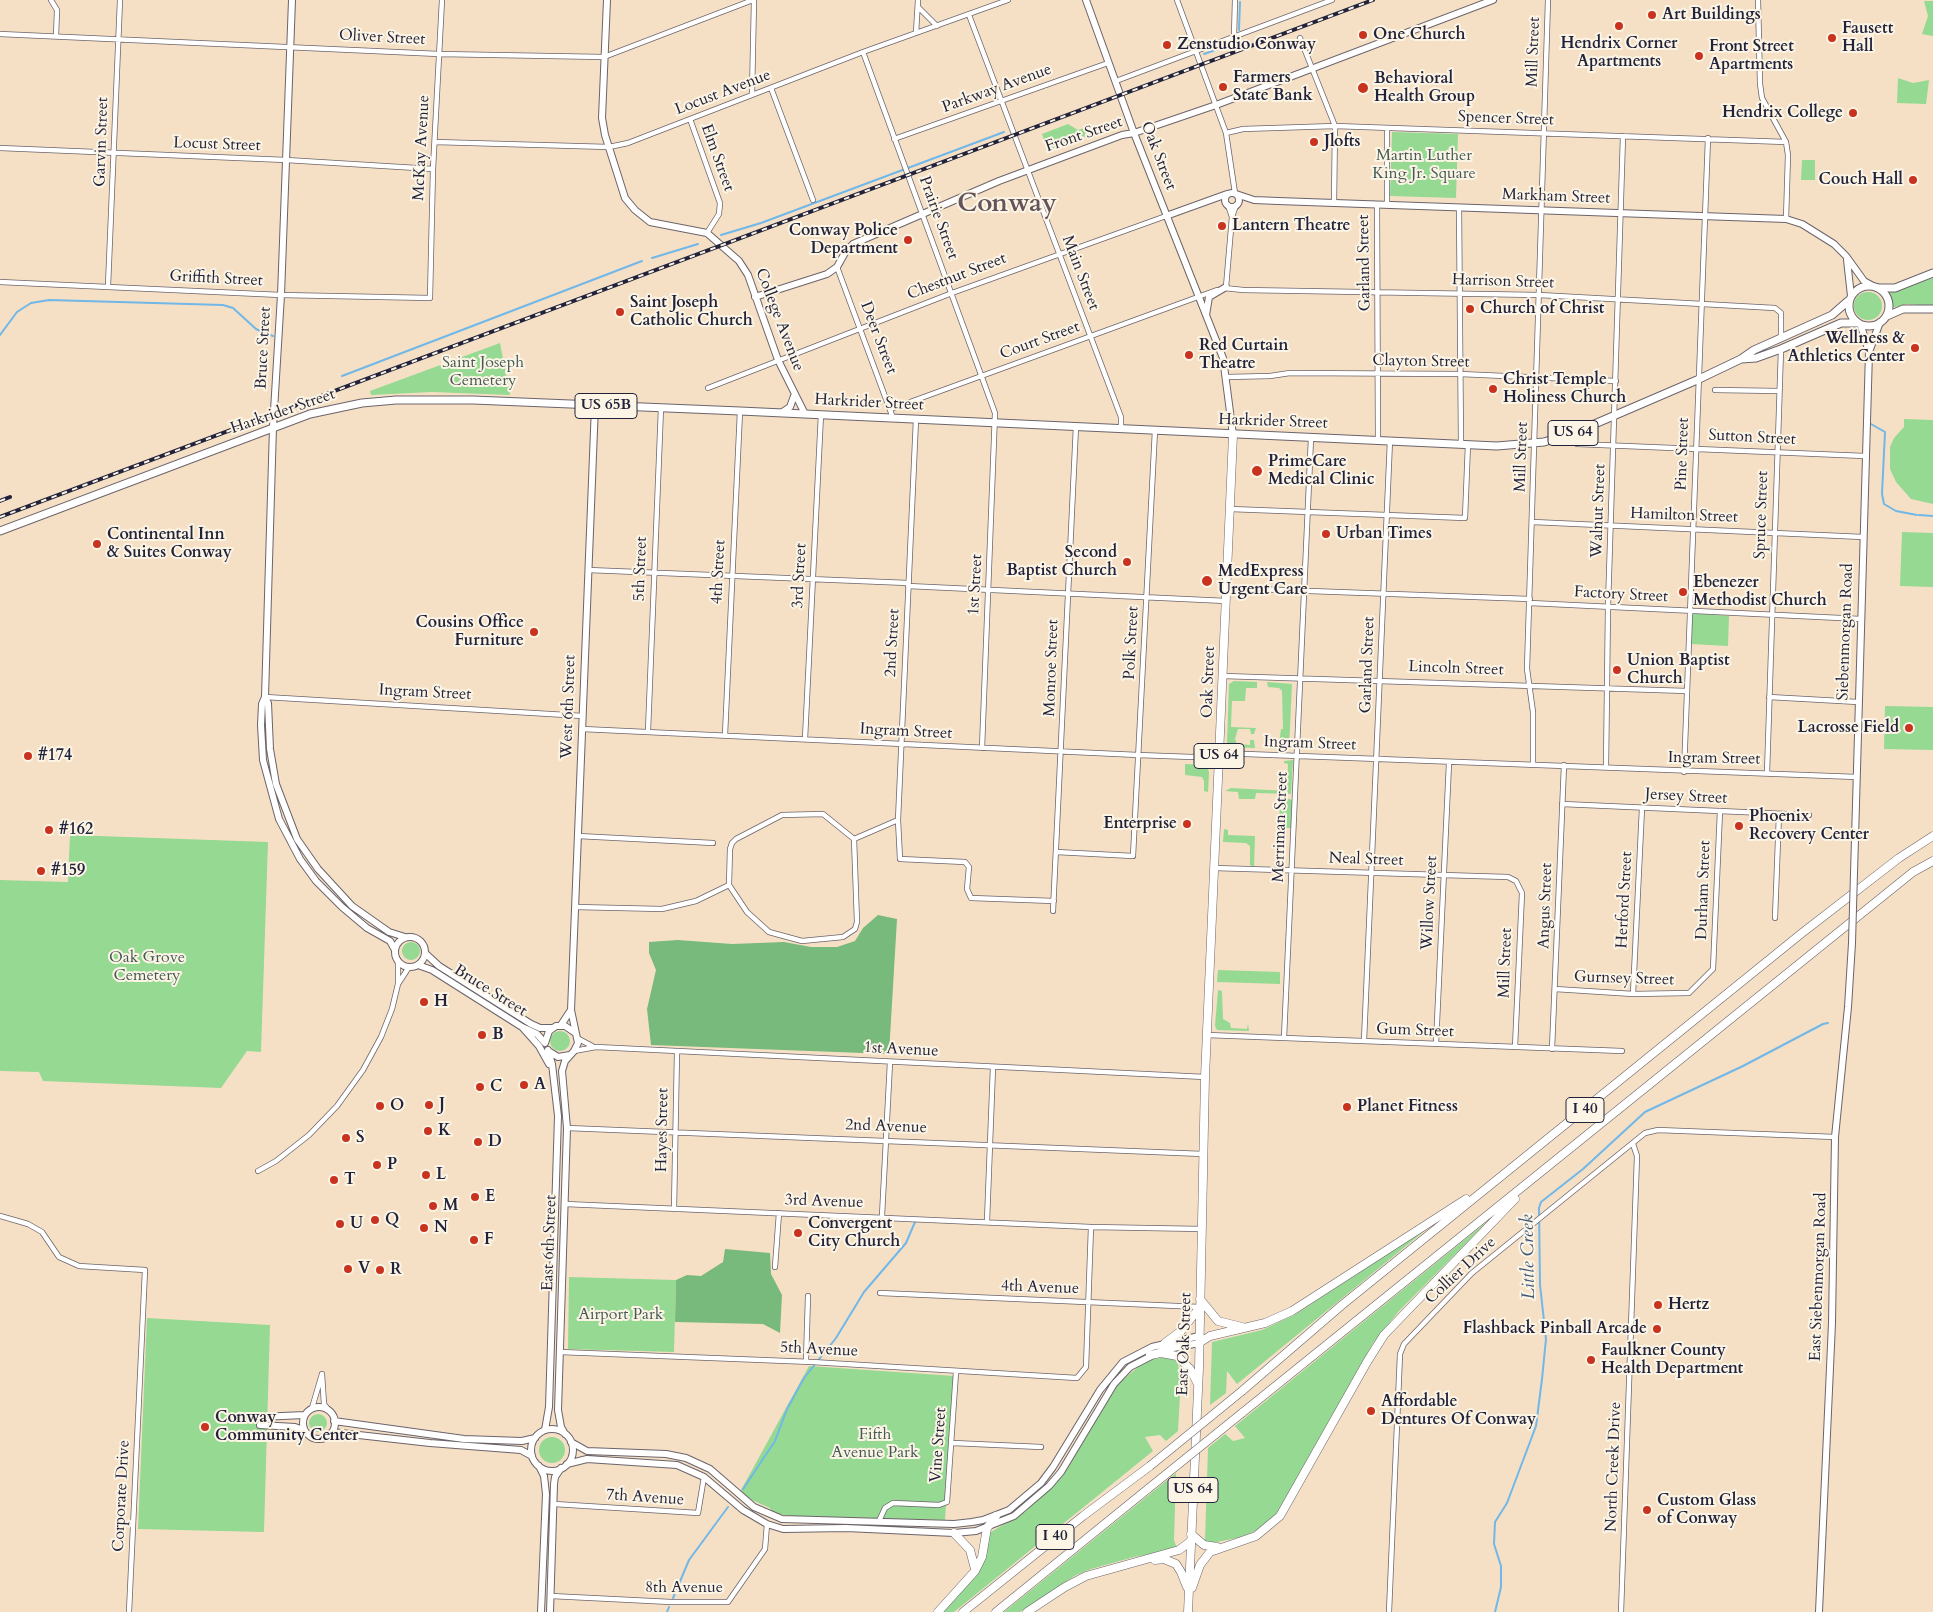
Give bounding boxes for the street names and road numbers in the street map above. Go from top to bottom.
street label: Mill Street [1523,16,1545,88]
street label: Oliver Street [338,26,426,50]
street label: Parkway Avenue [940,60,1054,118]
street label: Locust Avenue [672,66,774,120]
street label: McKay Avenue [410,95,434,201]
street label: Garvin Street [91,97,113,187]
street label: Spencer Street [1458,108,1554,130]
street label: Front Street [1043,113,1125,157]
street label: Oak Street [1136,119,1180,193]
street label: Elm Street [696,122,738,194]
street label: Locust Street [173,134,261,156]
street label: Prairie Street [914,174,962,262]
street label: Markham Street [1501,186,1611,208]
street label: Garland Street [1355,214,1375,312]
street label: Main Street [1057,233,1103,313]
street label: Chestnut Street [905,249,1009,305]
street label: College Avenue [751,266,807,374]
street label: Griffith Street [169,267,263,291]
street label: Harrison Street [1452,271,1554,293]
street label: Deer Street [855,299,901,377]
street label: Bruce Street [252,306,276,390]
street label: Court Street [998,318,1082,364]
street label: Clayton Street [1372,352,1470,372]
street label: Harkrider Street [228,385,338,439]
street label: Harkrider Street [814,391,924,415]
road number: US 65B [575,394,637,418]
street label: Harkrider Street [1218,410,1328,434]
street label: Pine Street [1672,417,1694,491]
road number: US 64 [1548,420,1598,446]
street label: Mill Street [1511,421,1533,493]
street label: Sutton Street [1708,426,1796,450]
street label: Walnut Street [1588,464,1610,558]
street label: Spruce Street [1751,470,1773,560]
street label: Hamilton Street [1630,505,1738,527]
street label: 5th Street [630,536,652,602]
street label: 4th Street [708,539,730,605]
street label: 3rd Street [789,543,811,609]
street label: 1st Street [965,554,987,616]
street label: Siebenmorgan Road [1834,563,1858,701]
street label: Factory Street [1574,583,1668,607]
street label: Polk Street [1120,606,1144,680]
street label: 2nd Street [882,608,904,678]
street label: Garland Street [1357,616,1379,714]
street label: Monroe Street [1041,619,1063,717]
street label: Oak Street [1198,646,1220,718]
street label: West 6th Street [558,654,580,760]
street label: Lincoln Street [1408,658,1504,680]
street label: Ingram Street [378,681,472,705]
street label: Ingram Street [859,720,953,744]
street label: Ingram Street [1263,733,1357,755]
road number: US 64 [1194,744,1244,768]
street label: Ingram Street [1668,749,1760,769]
street label: Merriman Street [1269,771,1293,883]
street label: Jersey Street [1644,785,1728,809]
street label: Durham Street [1693,840,1715,940]
street label: Neal Street [1328,849,1404,871]
street label: Herford Street [1613,851,1637,949]
street label: Willow Street [1418,855,1442,951]
street label: Angus Street [1535,863,1557,949]
street label: Mill Street [1495,927,1517,999]
street label: Bruce Street [450,961,530,1021]
street label: Gurnsey Street [1574,968,1674,990]
street label: Gum Street [1376,1020,1454,1042]
street label: 1st Avenue [863,1038,939,1062]
street label: Hayes Street [653,1088,673,1172]
road number: I 40 [1566,1098,1604,1122]
street label: 2nd Avenue [845,1116,927,1138]
street label: 3rd Avenue [784,1191,864,1213]
street label: East Siebenmorgan Road [1806,1192,1832,1362]
street label: East 6th Street [539,1195,561,1291]
street label: Collier Drive [1422,1233,1500,1309]
street label: 4th Avenue [1001,1277,1079,1299]
street label: East Oak Street [1174,1292,1196,1396]
street label: 5th Avenue [779,1338,859,1362]
street label: North Creek Drive [1602,1401,1626,1533]
street label: Vine Street [927,1407,951,1483]
street label: Corporate Drive [109,1440,135,1552]
road number: US 64 [1168,1478,1218,1502]
street label: 7th Avenue [605,1486,685,1510]
road number: I 40 [1036,1524,1074,1550]
street label: 8th Avenue [645,1578,723,1598]

